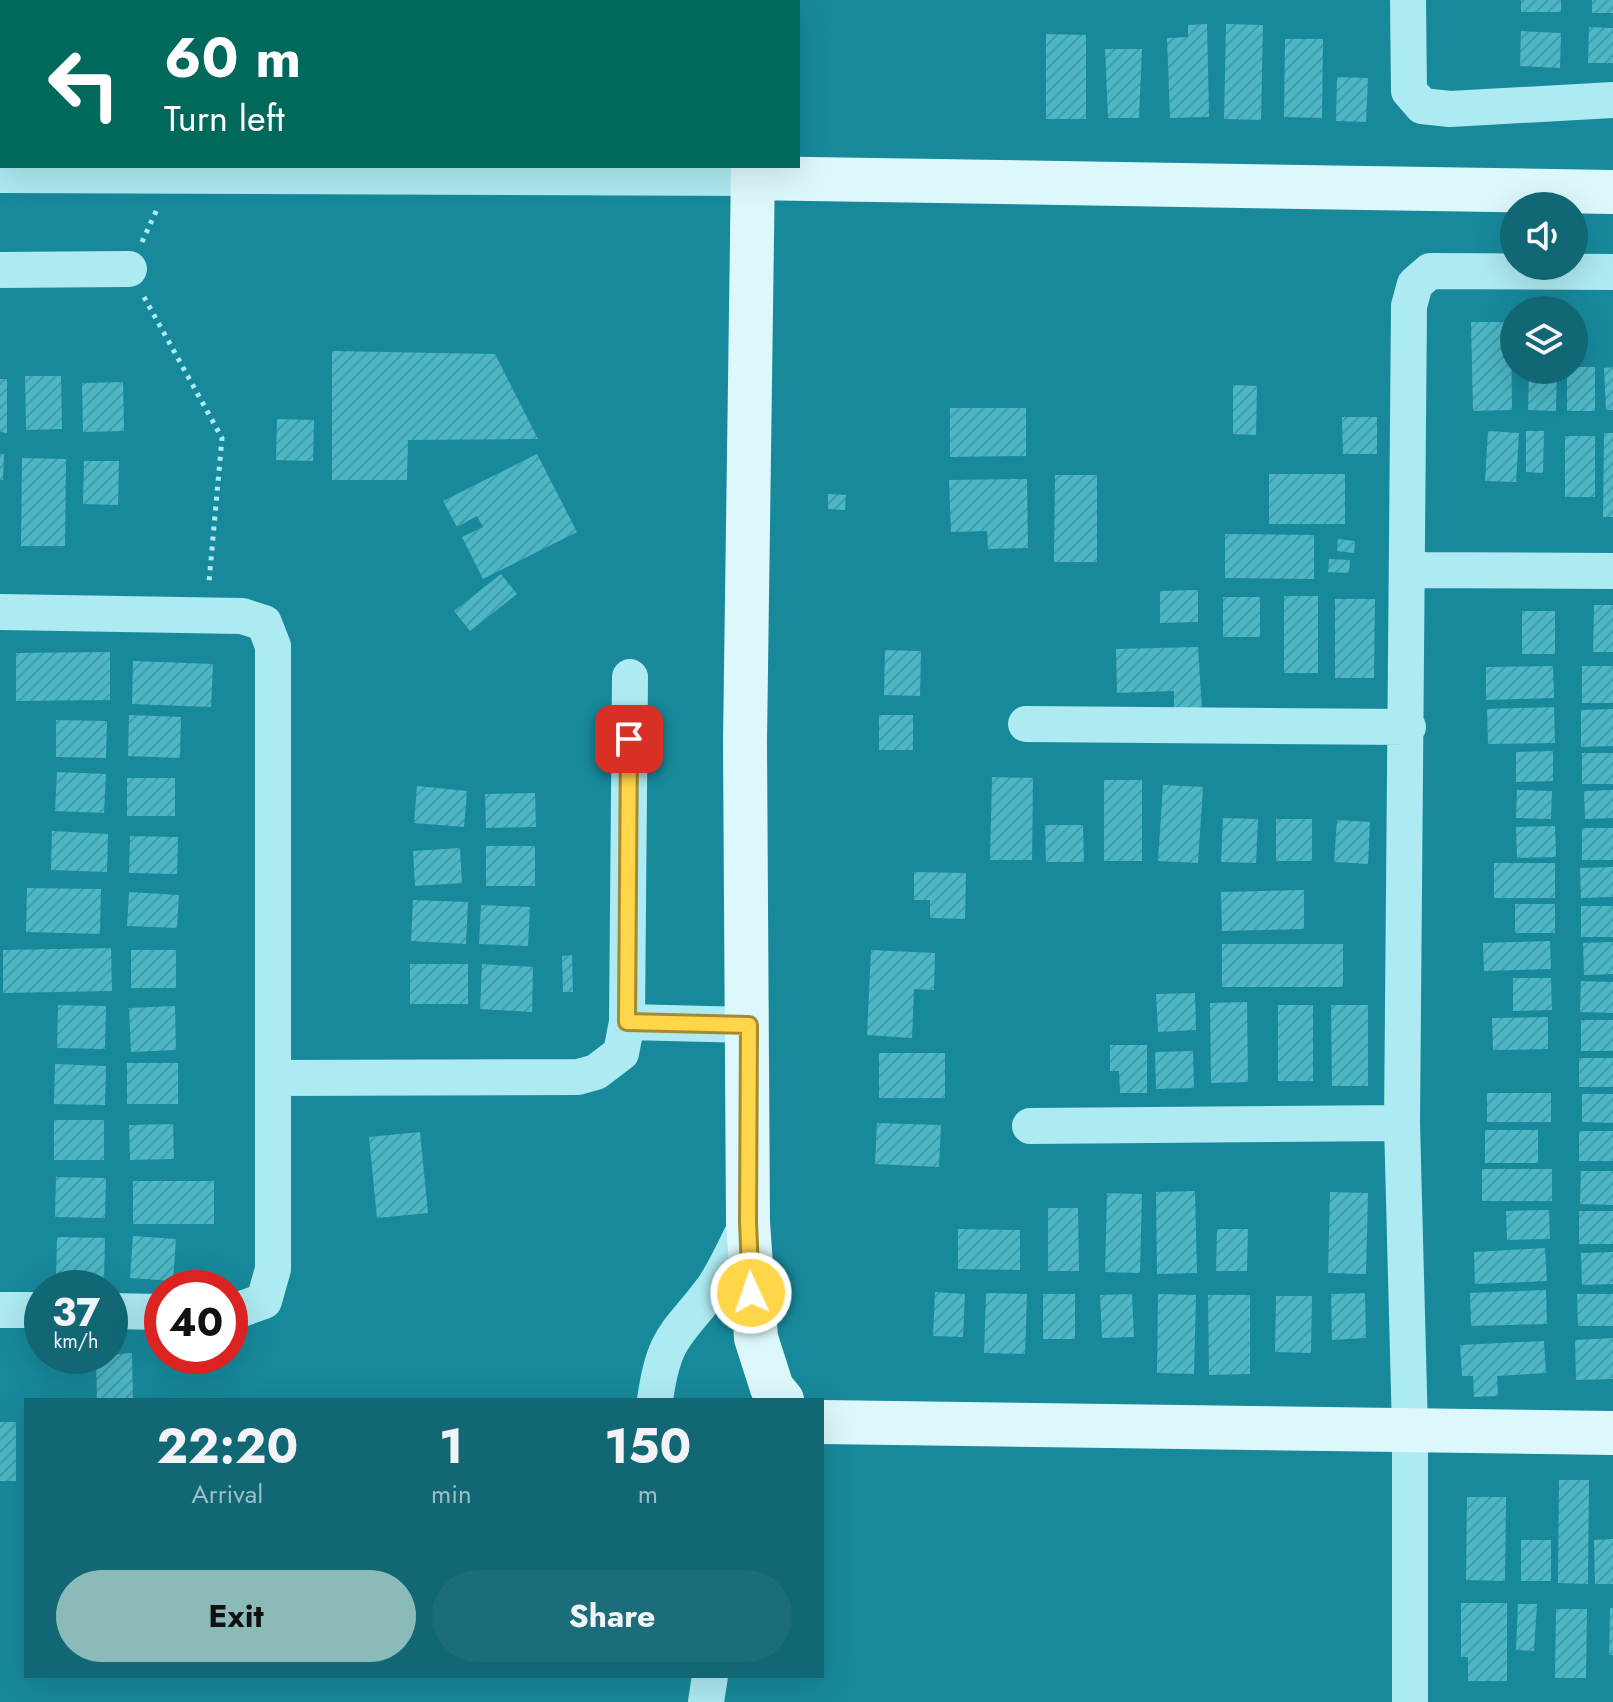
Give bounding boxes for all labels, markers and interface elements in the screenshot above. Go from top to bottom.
text: 60 m [164,17,301,98]
icon: left [32,32,136,136]
text: Turn left [164,92,285,144]
map controls [1500,192,1588,384]
button: sound [1500,192,1588,280]
button: layers [1500,296,1588,384]
pin [595,705,663,773]
icon: arrive [607,717,651,761]
position arrow [709,1251,793,1335]
speed limit sign: 40 [144,1270,248,1374]
text: 37 [52,1283,100,1341]
text: km/h [53,1327,99,1356]
text: 22:20 [157,1412,298,1481]
text: 1 [439,1412,463,1481]
text: 150 [604,1412,691,1481]
text: Arrival [192,1475,263,1513]
text: min [431,1475,472,1513]
text: m [638,1475,658,1513]
button: Exit [56,1570,416,1662]
button: Share [432,1570,792,1662]

